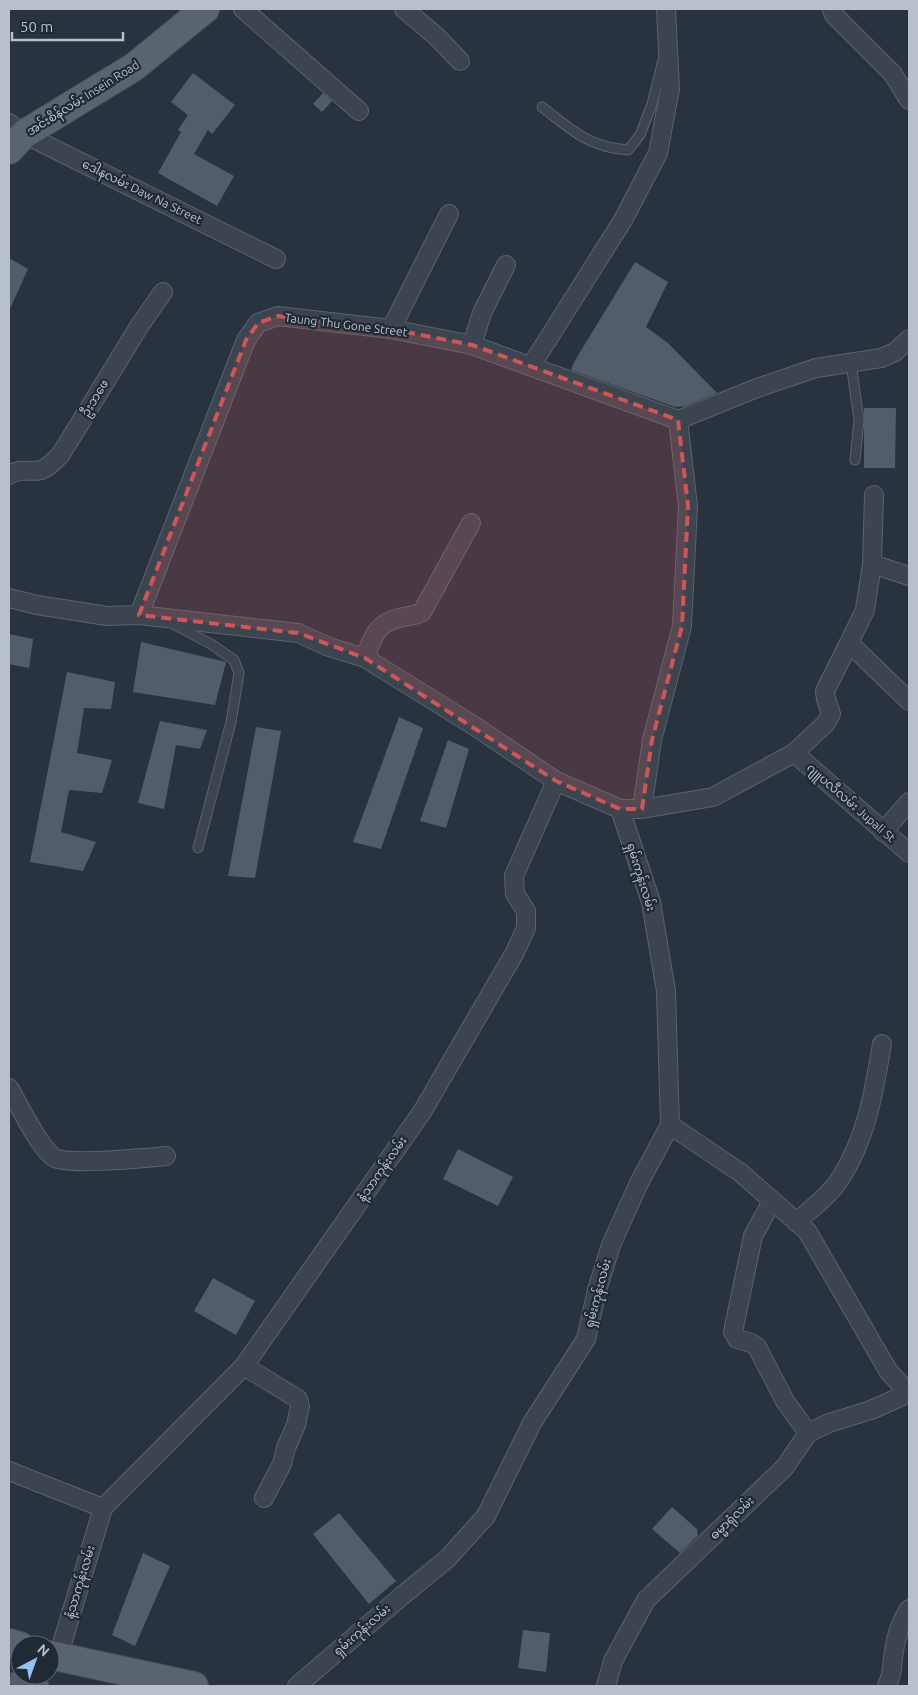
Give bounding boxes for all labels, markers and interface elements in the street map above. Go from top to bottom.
scale bar [12,10,124,42]
text: 50 m [20,18,53,35]
street label: အင်းစိန်လမ်း Insein Road [23,56,143,141]
street label: ဒေါနလမ်း Daw Na Street [79,155,205,230]
street label: Taung Thu Gone Street [284,311,408,339]
street label: ဦးဘဖေ [77,376,114,421]
street label: ဂျူပလီလမ်း Jupali St [802,759,900,848]
street label: ရှမ်းကုန်းလမ်း [621,841,660,914]
street label: နံ့သာကုန်းလမ်း [353,1133,412,1206]
street label: ရှမ်းကုန်းလမ်း [580,1257,617,1330]
street label: ဓမ္မာရုံလမ်း [706,1492,759,1545]
street label: နံ့သာကုန်းလမ်း [60,1543,101,1621]
street label: ရှမ်းကုန်းလမ်း [329,1600,395,1661]
north arrow [10,1635,60,1685]
text: N [34,1641,53,1660]

